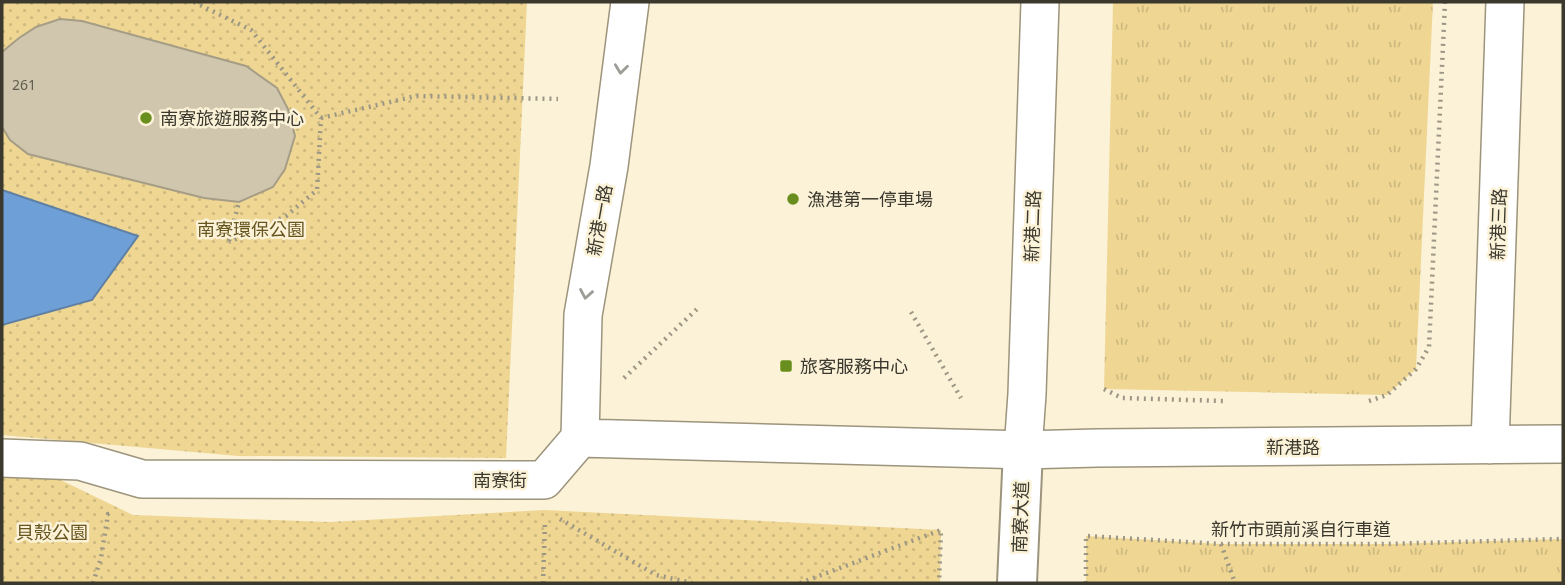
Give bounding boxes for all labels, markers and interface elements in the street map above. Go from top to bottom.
one-way arrow [614,64,629,75]
house number: 261 [12,75,36,94]
place label: 南寮旅遊服務中心 [160,106,304,130]
marker: 南寮旅遊服務中心 [138,110,154,126]
street label: 新港一路 [581,182,617,258]
place label: 漁港第一停車場 [807,187,933,211]
street label: 新港三路 [1485,188,1511,260]
street label: 新港二路 [1019,190,1045,262]
marker: 漁港第一停車場 [785,191,801,207]
park label: 南寮環保公園 [197,217,305,241]
one-way arrow [579,288,594,300]
place label: 旅客服務中心 [800,354,908,378]
marker: 旅客服務中心 [778,358,794,374]
street label: 新港路 [1266,435,1320,459]
street label: 南寮街 [473,468,527,492]
street label: 南寮大道 [1007,481,1033,553]
street label: 新竹市頭前溪自行車道 [1211,517,1391,541]
park label: 貝殼公園 [16,520,88,544]

